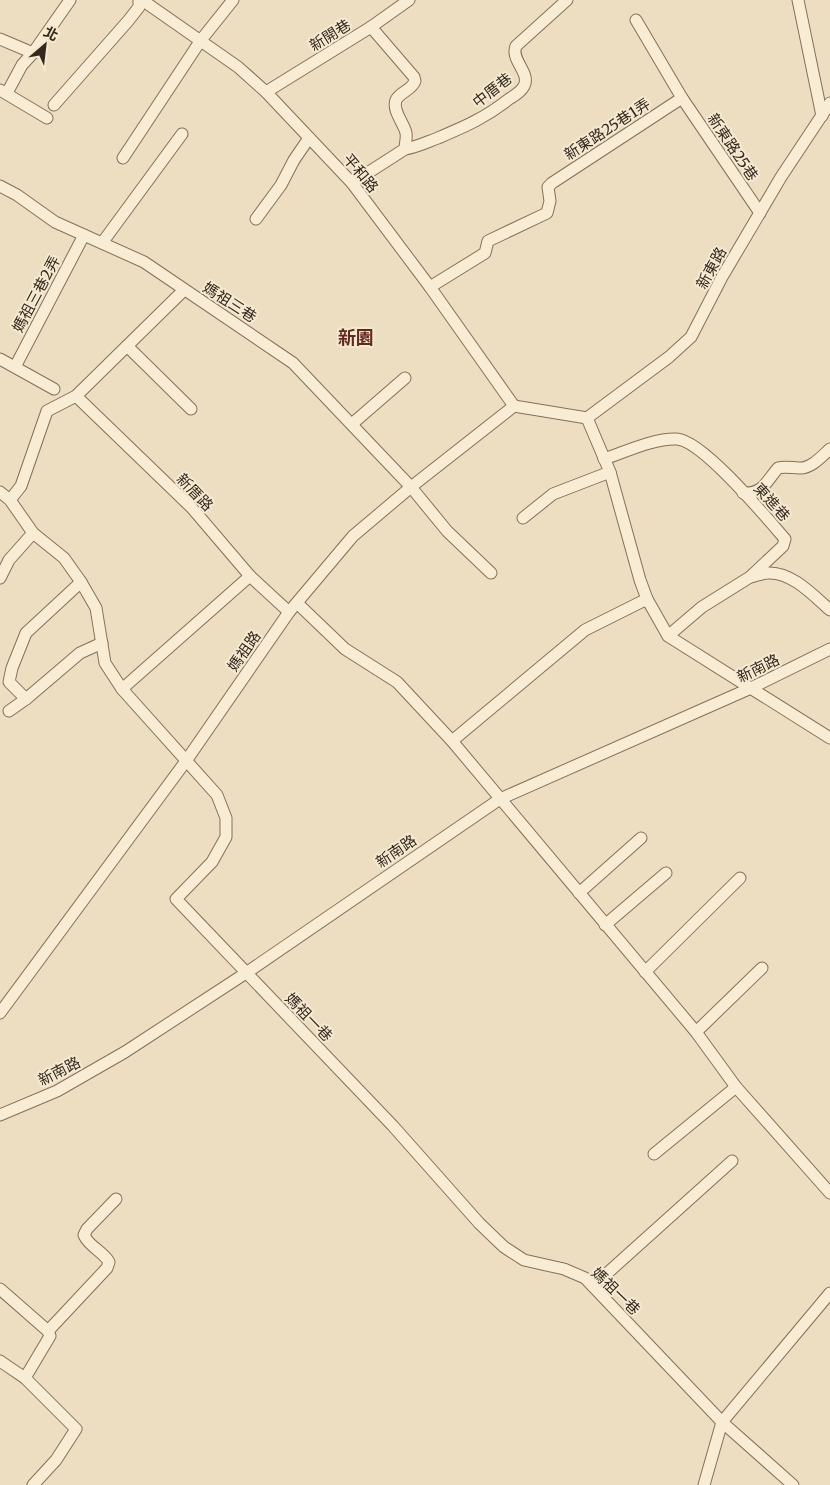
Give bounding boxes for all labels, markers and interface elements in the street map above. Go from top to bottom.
street label: 新開巷 [306,15,354,55]
north arrow [20,20,70,70]
text: 北 [41,22,62,45]
street label: 中厝巷 [468,69,516,111]
street label: 新東路25巷1弄 [560,94,654,164]
street label: 新東路25巷 [704,110,762,184]
street label: 平和路 [339,150,383,196]
street label: 新東路 [692,244,730,292]
street label: 媽祖三巷2弄 [8,252,64,336]
street label: 媽祖三巷 [200,278,260,326]
district label: 新園 [338,326,374,349]
street label: 新厝路 [173,469,217,515]
street label: 東進巷 [750,479,794,525]
street label: 媽祖路 [223,627,265,675]
street label: 新南路 [734,650,782,686]
street label: 新南路 [372,831,420,871]
street label: 媽祖一巷 [281,989,337,1045]
street label: 新南路 [35,1052,83,1090]
street label: 媽祖一巷 [588,1263,644,1319]

